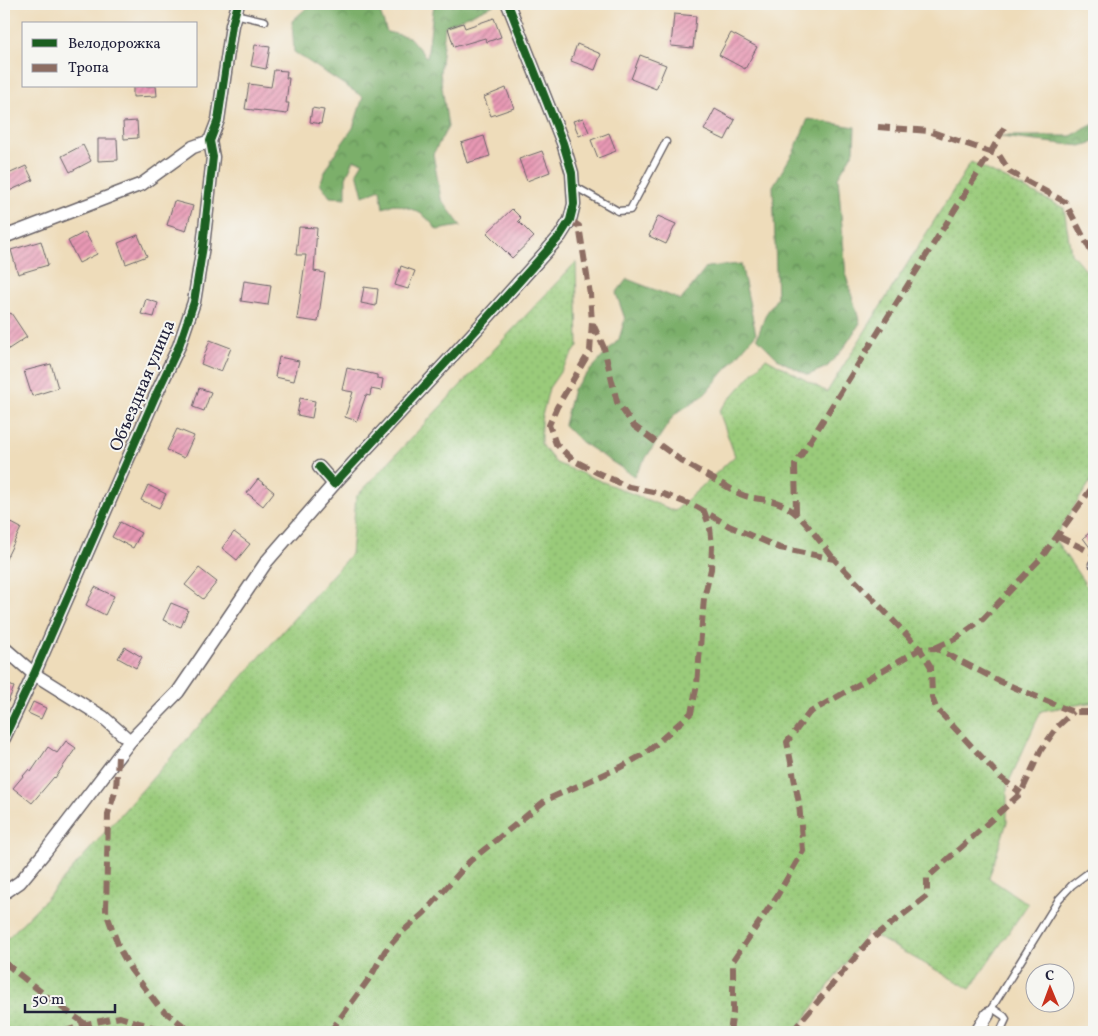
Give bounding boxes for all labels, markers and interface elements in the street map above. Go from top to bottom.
legend [22,22,198,88]
text: Велодорожка [68,34,161,55]
text: Тропа [68,58,109,79]
street label: Объездная улица [104,316,182,456]
north arrow [1026,964,1076,1014]
text: С [1045,967,1054,986]
scale bar [25,981,115,1013]
text: 50 m [32,990,64,1011]

